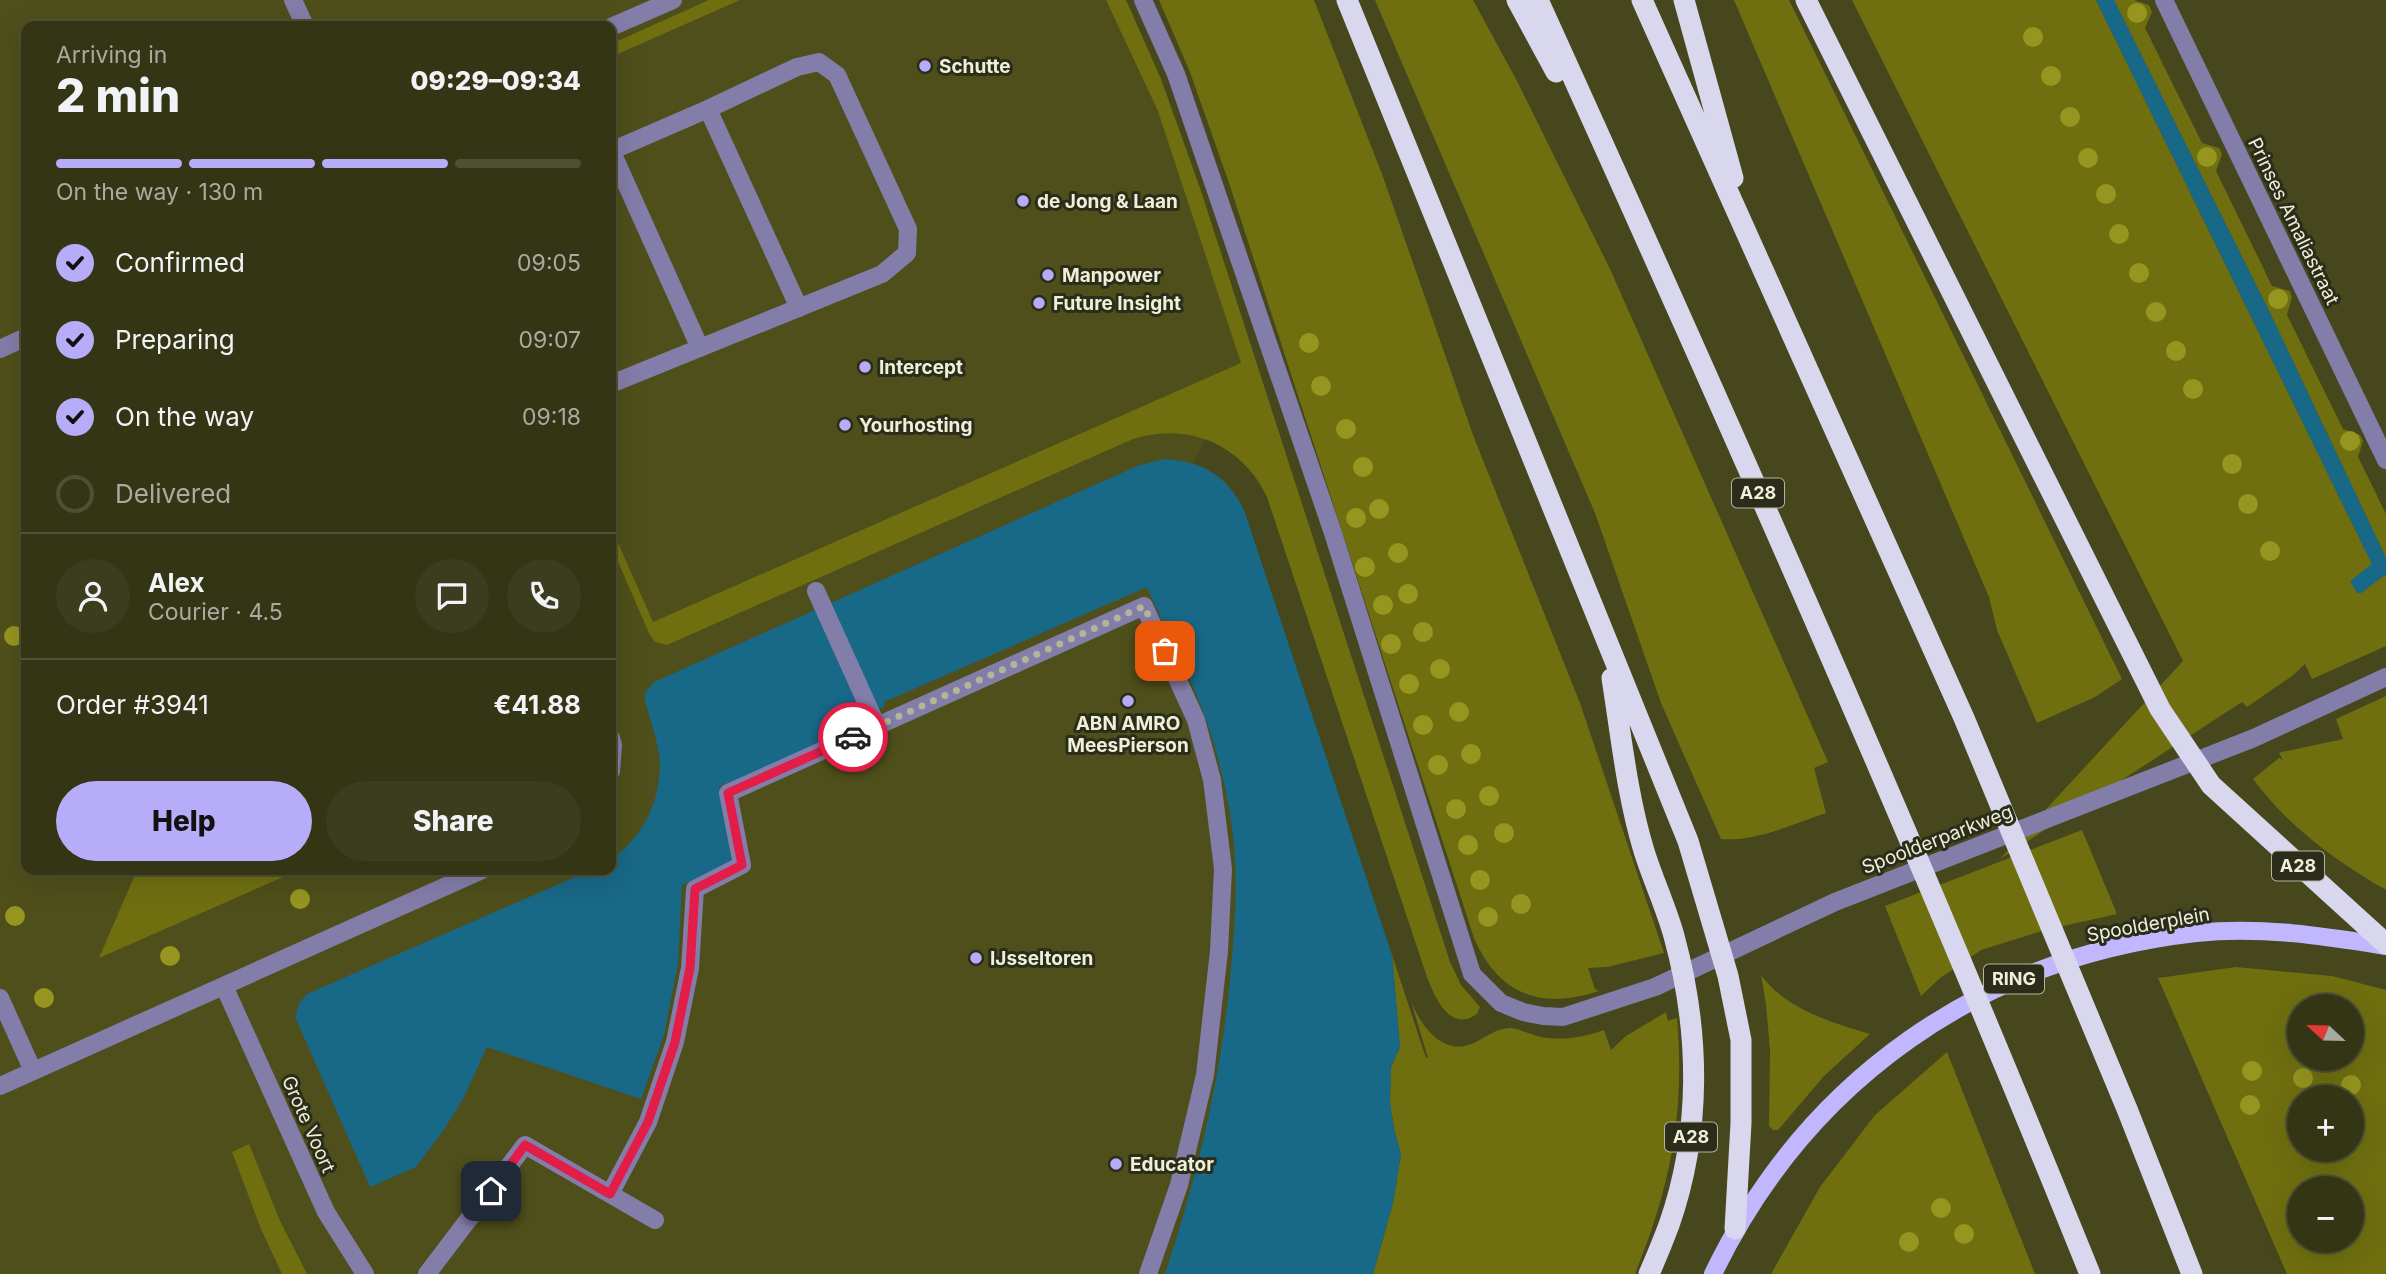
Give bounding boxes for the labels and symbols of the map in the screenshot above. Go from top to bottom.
place label: Schutte [939,55,1011,78]
marker: Schutte [917,58,933,74]
street label: Prinses Amaliastraat [2243,134,2344,309]
place label: de Jong & Laan [1037,190,1178,213]
marker: de Jong & Laan [1015,193,1031,209]
place label: Manpower [1062,264,1161,287]
marker: Manpower [1040,267,1056,283]
place label: Future Insight [1053,292,1181,315]
marker: Future Insight [1031,295,1047,311]
place label: Intercept [879,356,963,379]
marker: Intercept [857,359,873,375]
place label: Yourhosting [859,414,972,437]
marker: Yourhosting [837,417,853,433]
road number: A28 [1732,478,1784,508]
pin [1135,621,1195,681]
marker: ABN AMRO MeesPierson [1120,693,1136,709]
courier [818,702,888,772]
place label: ABN AMRO MeesPierson [1067,712,1189,757]
street label: Spoolderparkweg [1859,800,2016,879]
road number: A28 [2272,852,2324,880]
street label: Spoolderplein [2085,902,2211,947]
place label: IJsseltoren [990,947,1093,970]
marker: IJsseltoren [968,950,984,966]
road number: RING [1984,964,2044,994]
north arrow [2287,994,2364,1071]
street label: Grote Voort [277,1072,340,1176]
road number: A28 [1665,1122,1717,1152]
place label: Educator [1130,1153,1214,1176]
marker: Educator [1108,1156,1124,1172]
pin [461,1161,521,1221]

